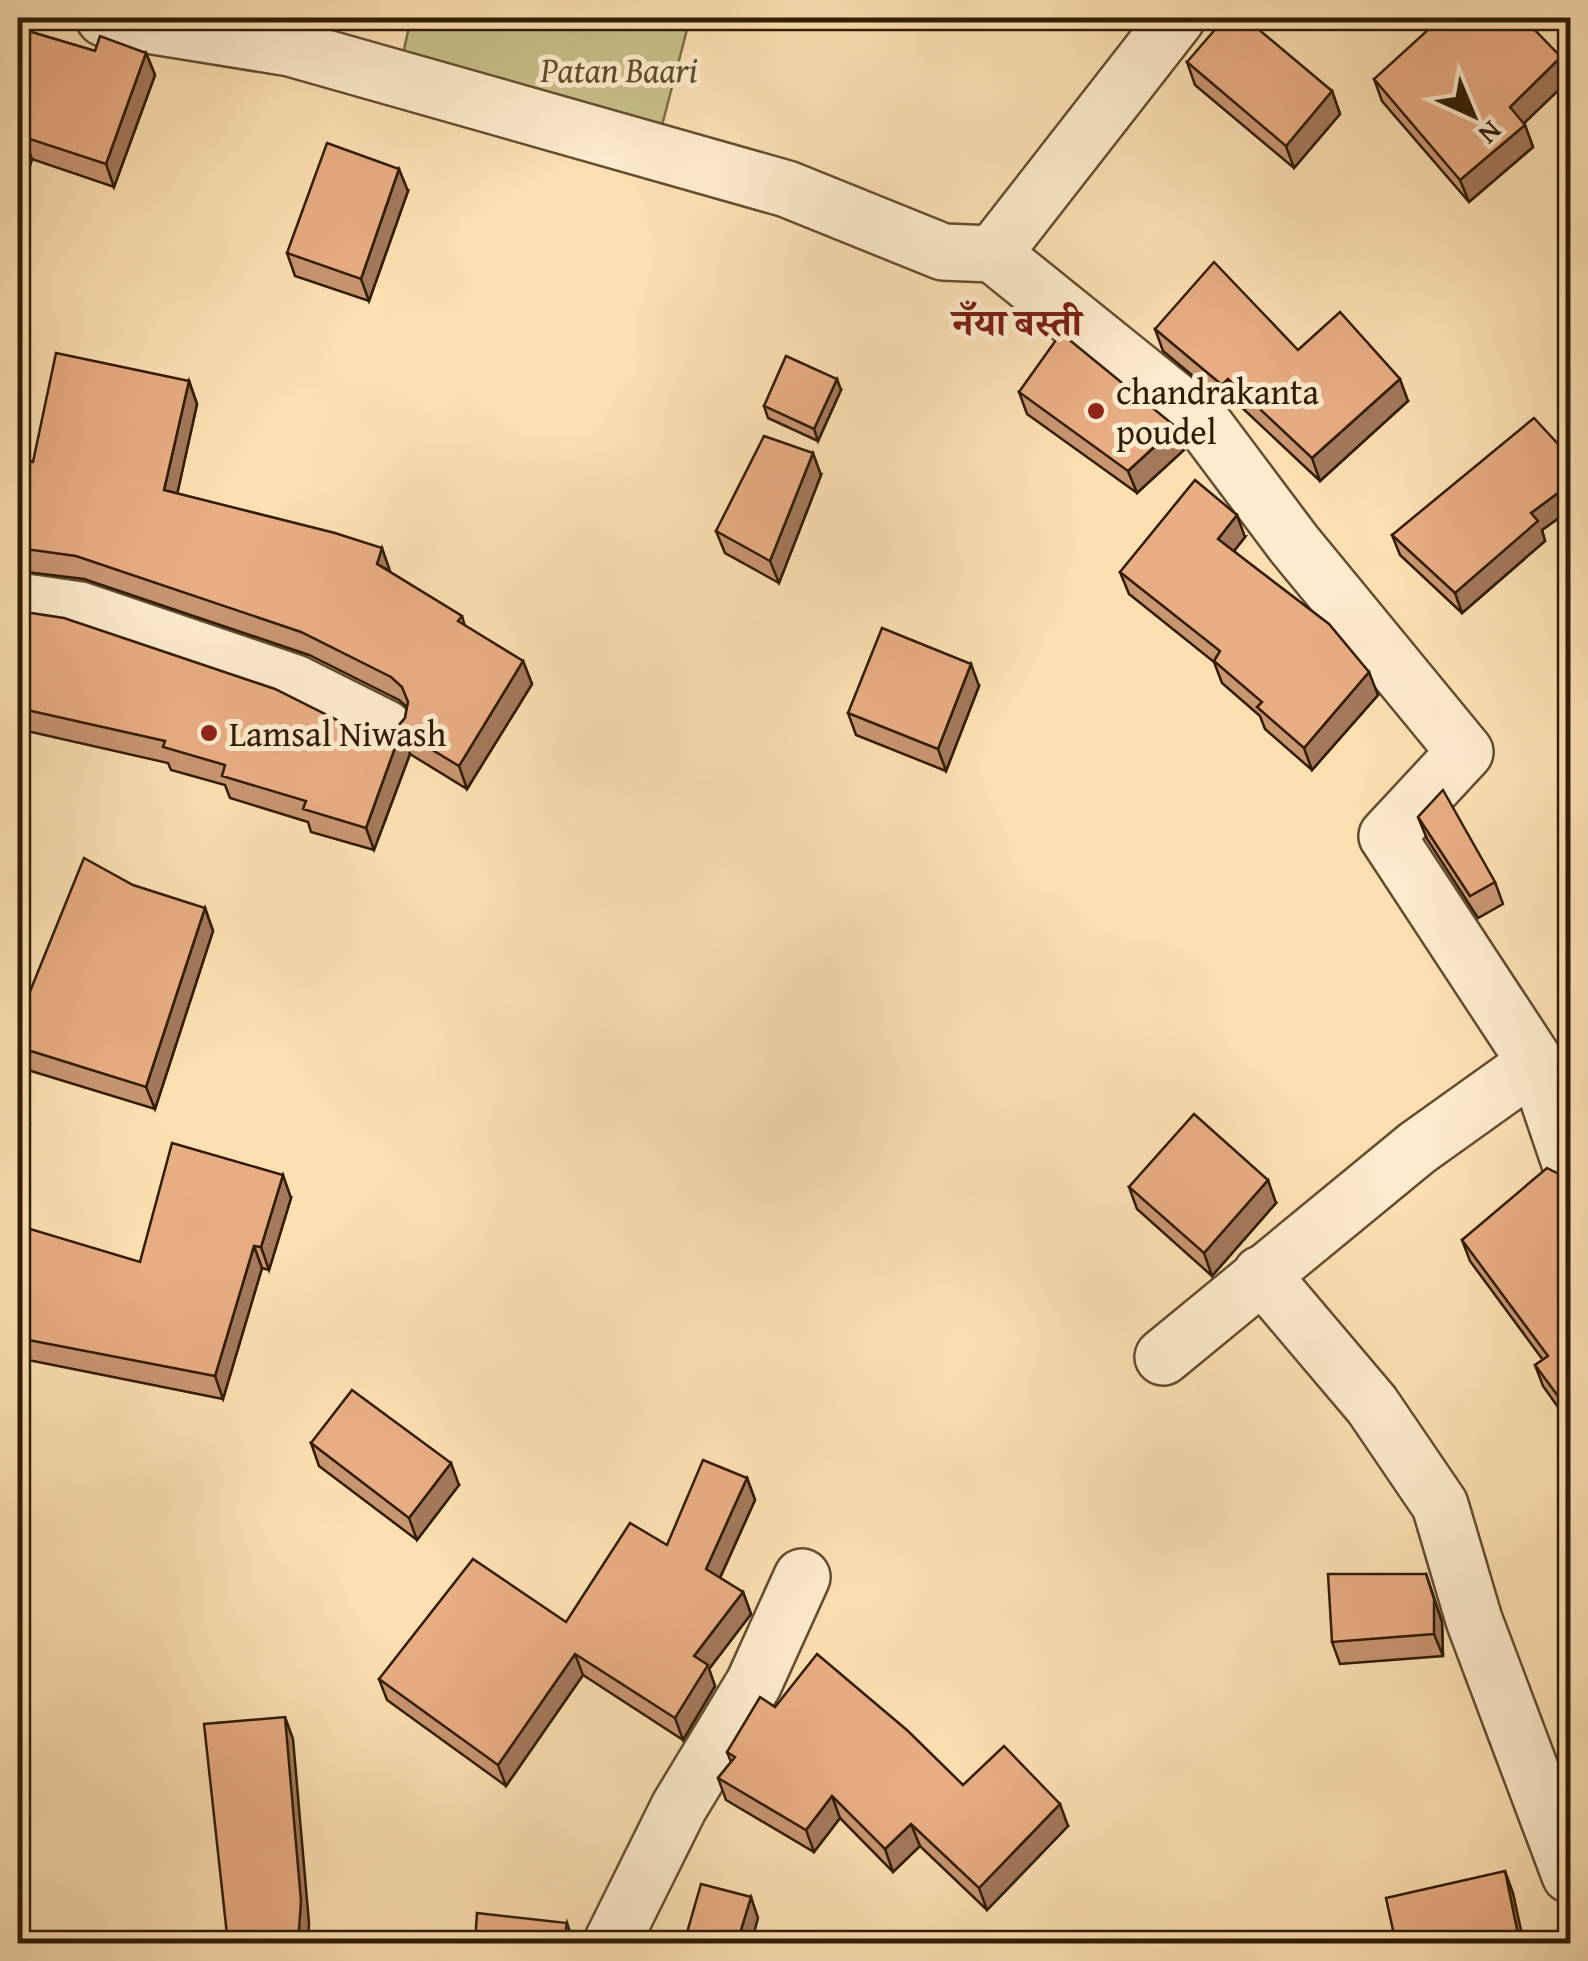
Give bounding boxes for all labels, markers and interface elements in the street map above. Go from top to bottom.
park label: Patan Baari [539,44,698,95]
north arrow [1423,65,1523,165]
text: N [1470,112,1512,155]
district label: नँया बस्ती [949,294,1085,350]
place label: chandrakanta poudel [1116,366,1319,457]
marker: chandrakanta poudel [1085,400,1107,422]
place label: Lamsal Niwash [229,708,447,759]
marker: Lamsal Niwash [198,722,220,744]

